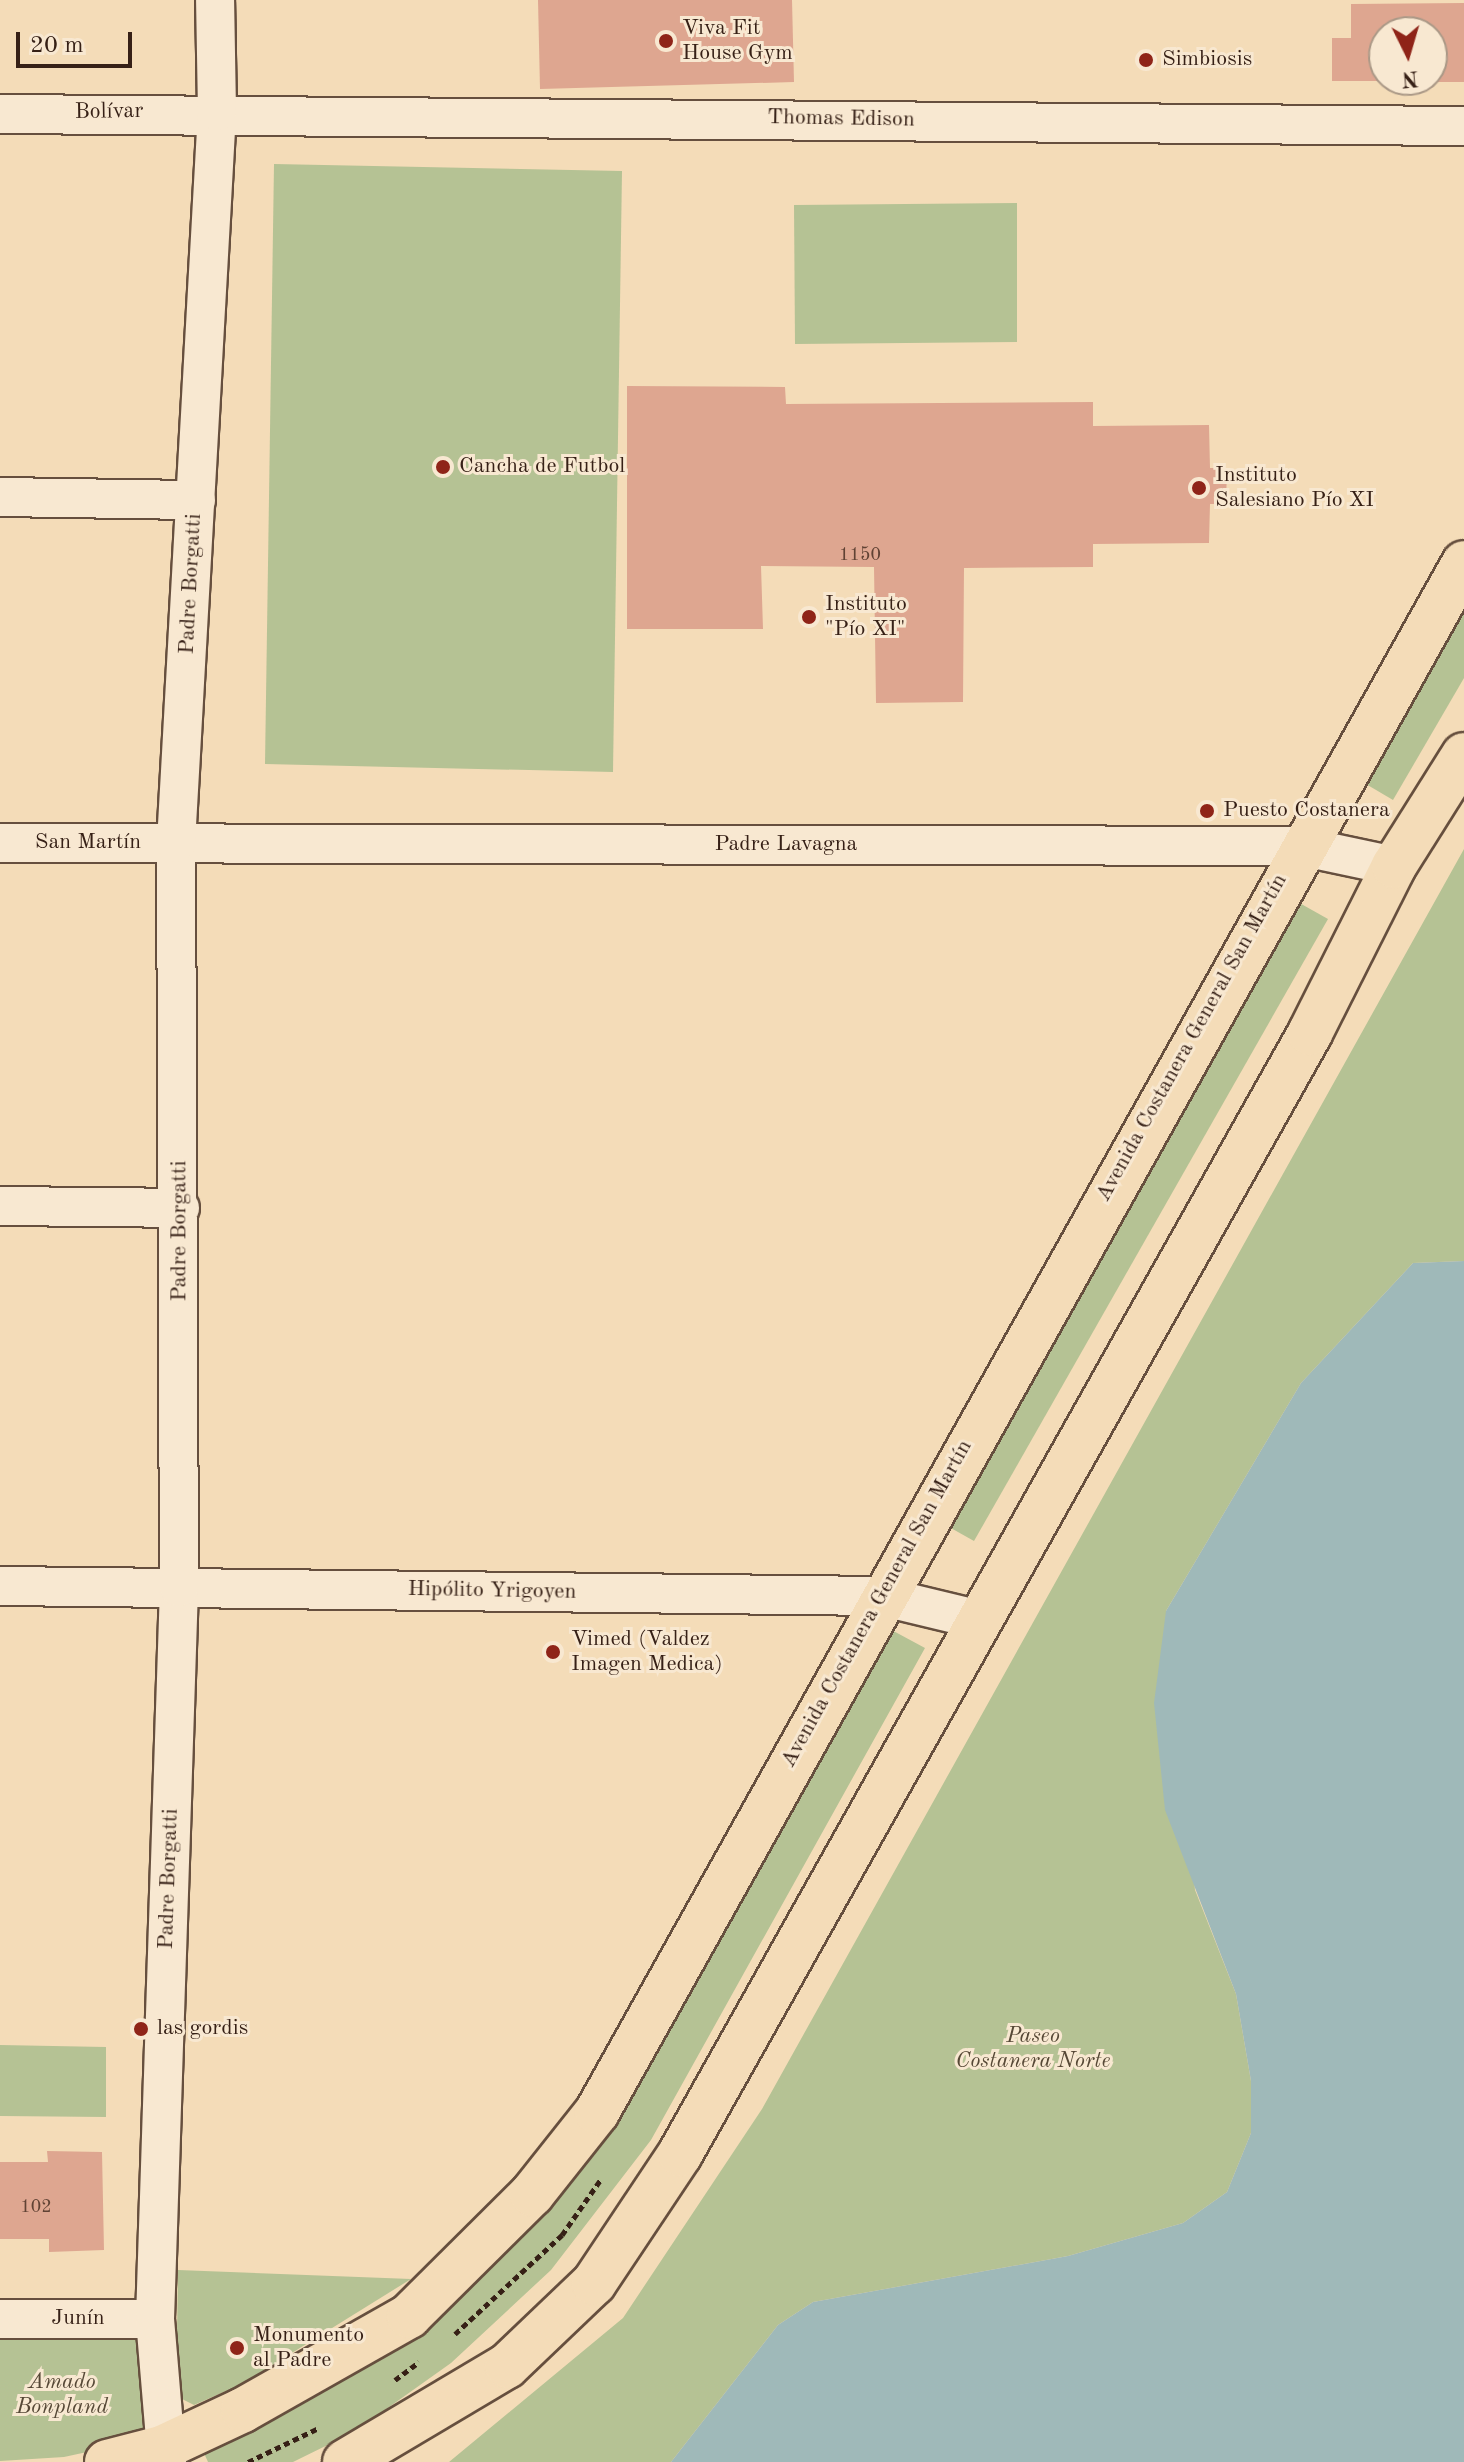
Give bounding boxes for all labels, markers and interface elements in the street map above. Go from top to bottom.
place label: Viva Fit House Gym [682,15,793,66]
scale bar [20,16,136,66]
north arrow [1368,16,1448,96]
marker: Viva Fit House Gym [657,32,675,50]
text: 20 m [30,34,84,58]
place label: Simbiosis [1162,47,1252,73]
marker: Simbiosis [1137,51,1155,69]
text: N [1401,66,1419,90]
street label: Bolívar [74,98,144,126]
street label: Thomas Edison [767,105,915,133]
place label: Cancha de Futbol [459,454,625,480]
marker: Cancha de Futbol [434,458,452,476]
place label: Instituto Salesiano Pío XI [1215,462,1374,514]
marker: Instituto Salesiano Pío XI [1190,479,1208,497]
street label: Padre Borgatti [174,513,208,655]
house number: 1150 [839,544,881,566]
place label: Instituto "Pío XI" [825,591,907,642]
marker: Instituto "Pío XI" [800,608,818,626]
place label: Puesto Costanera [1223,798,1390,824]
marker: Puesto Costanera [1198,802,1216,820]
street label: San Martín [35,830,141,856]
street label: Padre Lavagna [715,832,857,858]
street label: Avenida Costanera General San Martín [1091,870,1293,1206]
street label: Padre Borgatti [167,1161,193,1301]
street label: Avenida Costanera General San Martín [776,1436,978,1772]
street label: Hipólito Yrigoyen [407,1576,577,1606]
place label: Vimed (Valdez Imagen Medica) [571,1626,723,1678]
marker: Vimed (Valdez Imagen Medica) [542,1641,564,1663]
street label: Padre Borgatti [153,1808,185,1950]
place label: las gordis [157,2016,248,2042]
marker: las gordis [132,2020,150,2038]
park label: Paseo Costanera Norte [955,2023,1111,2074]
house number: 102 [20,2196,52,2218]
street label: Junín [51,2306,105,2332]
place label: Monumento al Padre [253,2322,364,2374]
marker: Monumento al Padre [228,2339,246,2357]
park label: Amado Bonpland [16,2369,108,2420]

